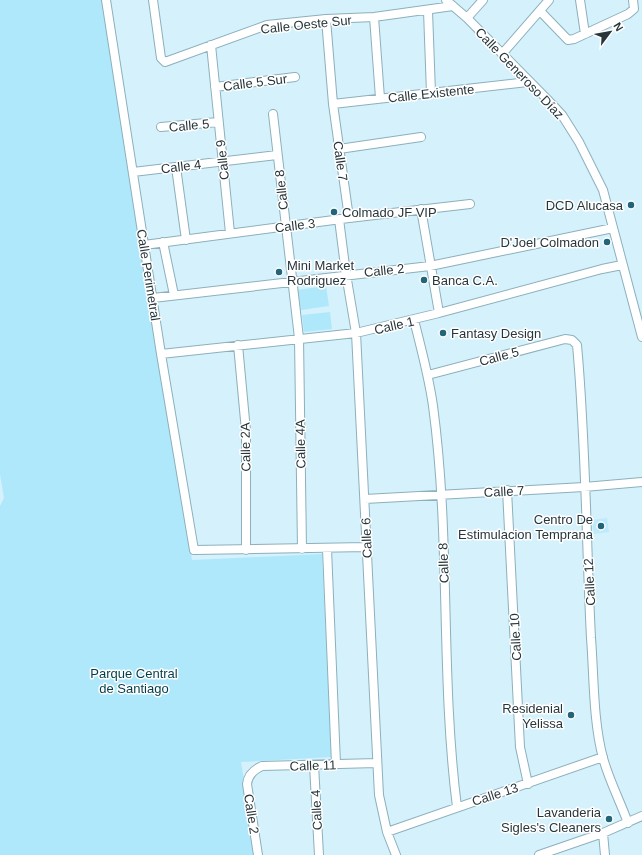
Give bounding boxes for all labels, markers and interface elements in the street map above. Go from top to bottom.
street label: Calle Oeste Sur [260,12,353,37]
north arrow [590,12,630,52]
text: N [611,20,626,33]
street label: Calle Generoso Díaz [472,25,567,122]
street label: Calle 5 Sur [222,71,289,94]
street label: Calle Existente [387,82,475,105]
street label: Calle 5 [168,116,210,135]
street label: Calle 9 [213,139,232,181]
street label: Calle 7 [330,140,351,182]
street label: Calle 4 [160,157,202,176]
street label: Calle 8 [272,169,291,211]
place label: DCD Alucasa [546,198,624,213]
marker: DCD Alucasa [626,200,636,210]
place label: Colmado JF VIP [342,205,437,220]
marker: Colmado JF VIP [329,207,339,217]
street label: Calle 3 [274,216,316,235]
street label: Calle Perimetral [134,228,163,322]
place label: D'Joel Colmadon [500,235,599,250]
marker: D'Joel Colmadon [602,237,612,247]
place label: Mini Market Rodriguez [287,258,355,288]
street label: Calle 2 [363,261,405,280]
marker: Mini Market Rodriguez [274,267,284,277]
place label: Banca C.A. [432,273,498,288]
marker: Banca C.A. [419,275,429,285]
street label: Calle 1 [373,314,416,337]
place label: Fantasy Design [451,326,541,341]
marker: Fantasy Design [438,328,448,338]
street label: Calle 5 [478,344,521,369]
street label: Calle 4A [293,419,308,469]
street label: Calle 2A [238,422,253,472]
street label: Calle 7 [483,483,525,500]
place label: Centro De Estimulacion Temprana [458,512,594,542]
street label: Calle 6 [358,517,375,558]
marker: Centro De Estimulacion Temprana [596,521,606,531]
street label: Calle 8 [435,542,452,583]
street label: Calle 12 [581,558,598,606]
street label: Calle 10 [507,613,524,661]
park label: Parque Central de Santiago [90,666,178,696]
place label: Residenial Yelissa [502,701,564,731]
marker: Residenial Yelissa [566,710,576,720]
street label: Calle 11 [289,757,337,774]
street label: Calle 13 [470,780,520,809]
street label: Calle 4 [308,789,325,831]
street label: Calle 2 [241,793,262,835]
place label: Lavanderia Sigles's Cleaners [501,805,602,835]
marker: Lavanderia Sigles's Cleaners [604,814,614,824]

